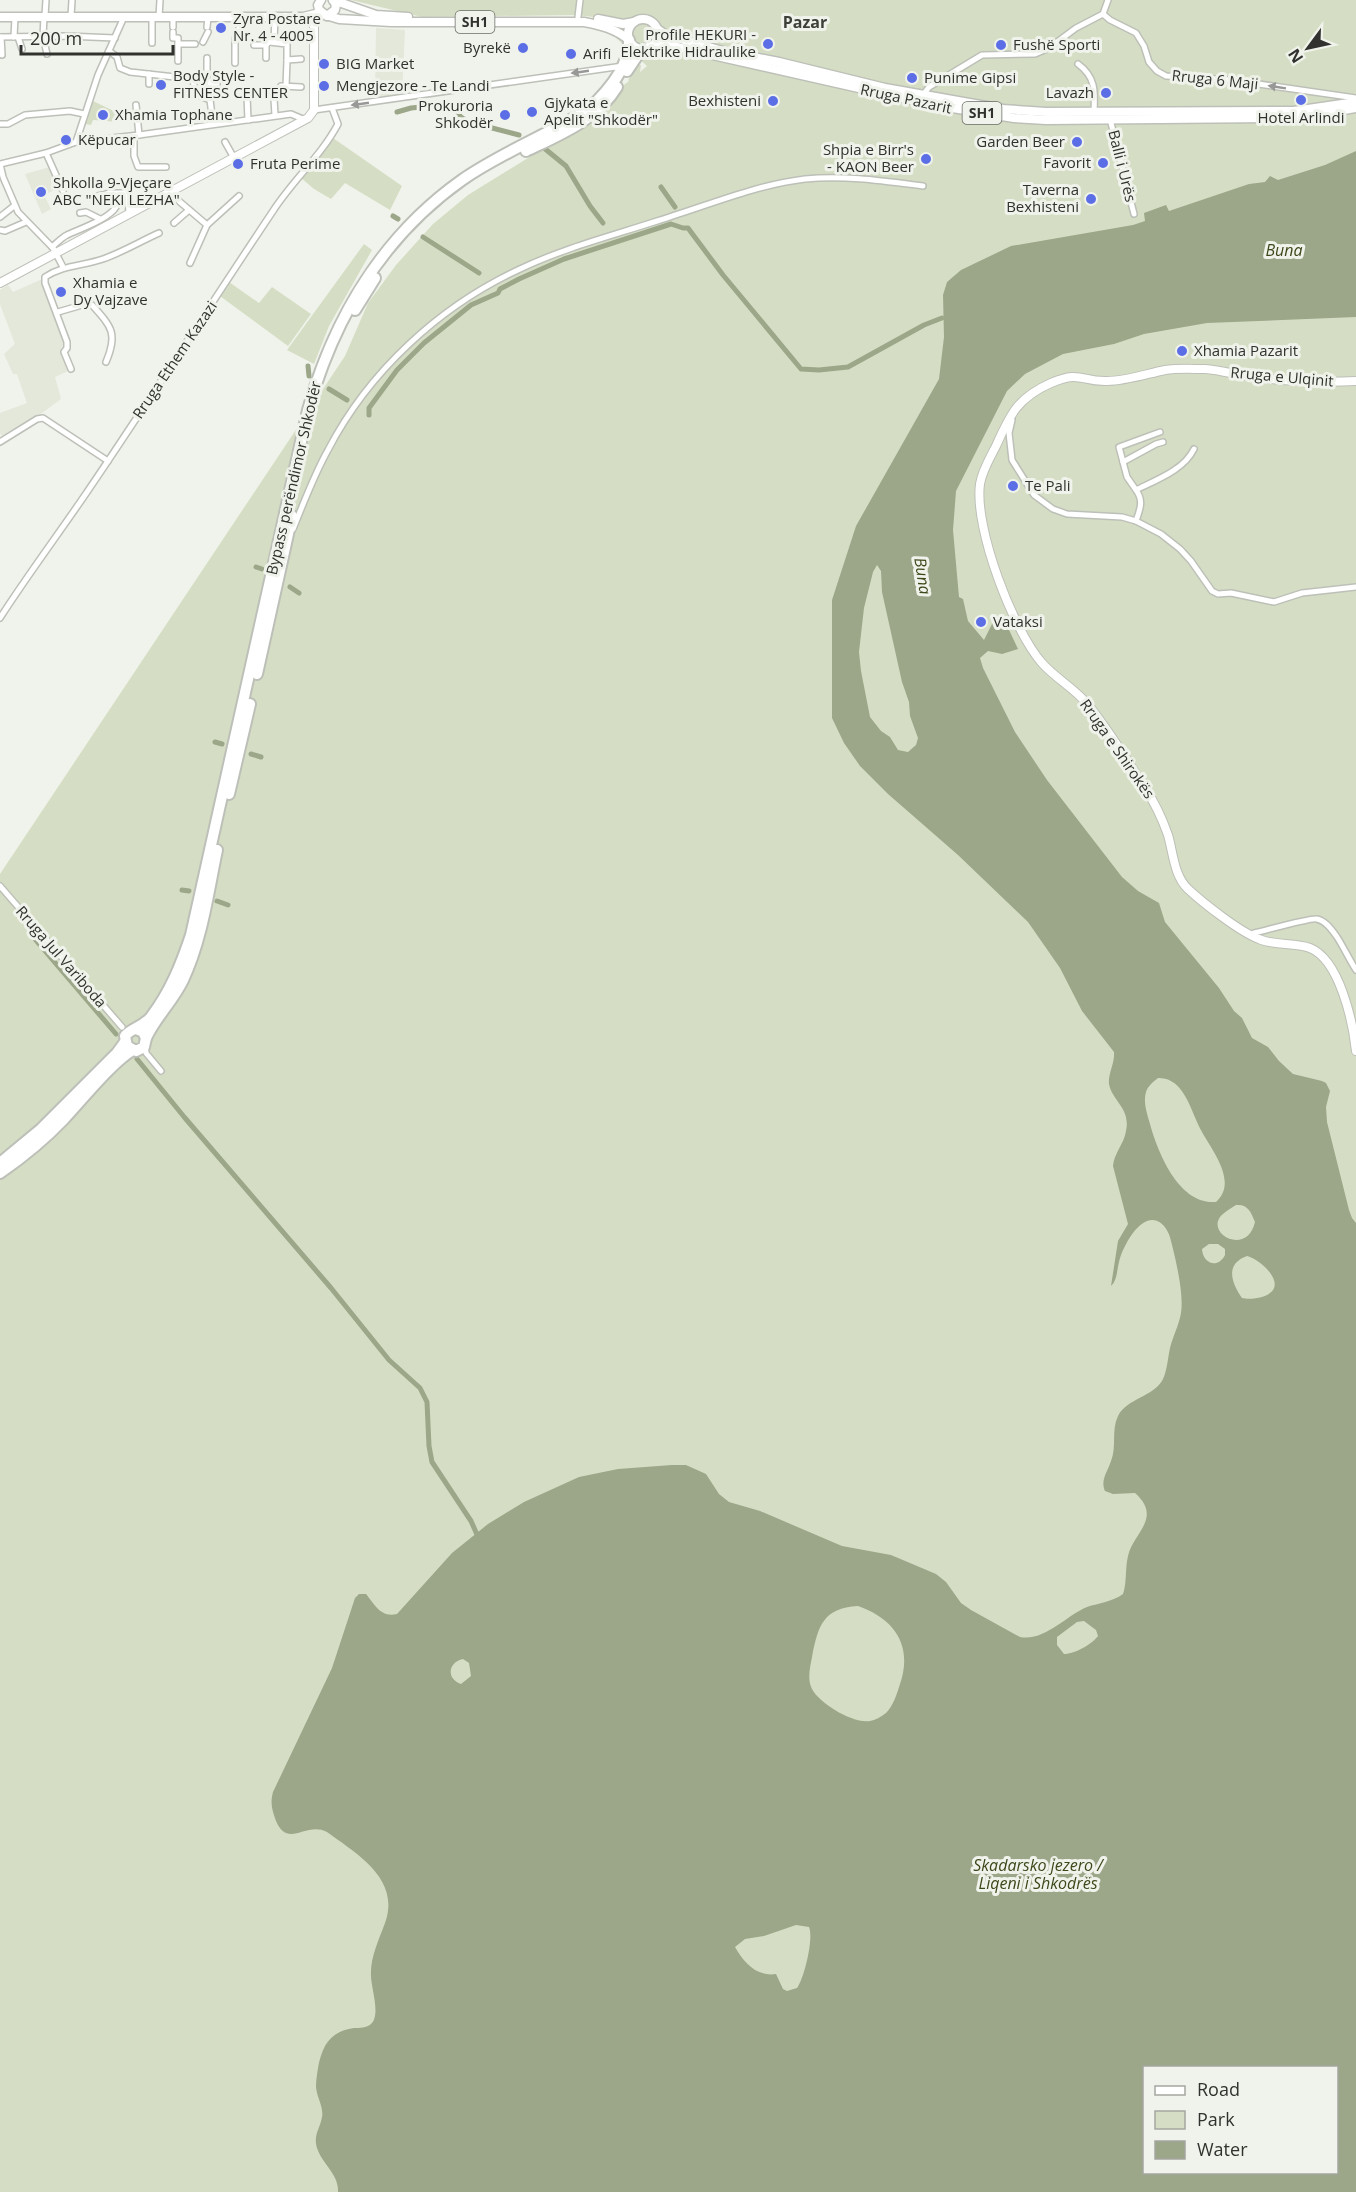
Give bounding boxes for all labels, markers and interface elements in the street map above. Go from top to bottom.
place label: Zyra Postare Nr. 4 - 4005 [233,8,321,45]
road number: SH1 [456,11,494,33]
district label: Pazar [783,11,827,33]
scale bar [21,18,172,56]
north arrow [1278,18,1338,78]
marker: Zyra Postare Nr. 4 - 4005 [214,21,228,35]
place label: Profile HEKURI - Elektrike Hidraulike [621,24,756,61]
text: 200 m [30,26,82,50]
place label: Fushë Sporti [1013,34,1100,54]
place label: Byrekë [463,37,511,57]
marker: Profile HEKURI - Elektrike Hidraulike [761,37,775,51]
marker: Fushë Sporti [994,38,1008,52]
marker: Byrekë [516,41,530,55]
place label: Arifi [583,43,611,63]
text: N [1283,45,1308,68]
marker: Arifi [564,47,578,61]
place label: BIG Market [336,53,414,73]
marker: BIG Market [317,57,331,71]
place label: Body Style - FITNESS CENTER [173,65,289,102]
street label: Rruga 6 Maji [1171,65,1259,93]
one-way arrow [570,67,589,76]
place label: Punime Gipsi [924,67,1016,87]
marker: Punime Gipsi [905,71,919,85]
place label: Mengjezore - Te Landi [336,75,490,95]
marker: Body Style - FITNESS CENTER [154,78,168,92]
marker: Mengjezore - Te Landi [317,79,331,93]
street label: Rruga Pazarit [859,79,954,117]
place label: Lavazh [1046,82,1094,102]
one-way arrow [1268,82,1287,91]
marker: Lavazh [1099,86,1113,100]
place label: Bexhisteni [688,90,761,110]
place label: Gjykata e Apelit "Shkodër" [544,92,658,129]
marker: Hotel Arlindi [1294,93,1308,107]
marker: Bexhisteni [766,94,780,108]
place label: Prokuroria Shkodër [418,95,493,132]
one-way arrow [350,100,369,109]
road number: SH1 [962,102,1002,124]
place label: Xhamia Tophane [115,104,233,124]
marker: Gjykata e Apelit "Shkodër" [525,105,539,119]
place label: Hotel Arlindi [1258,107,1344,127]
marker: Xhamia Tophane [96,108,110,122]
marker: Prokuroria Shkodër [498,108,512,122]
street label: Balli i Urës [1104,128,1142,204]
place label: Këpucar [78,129,136,149]
place label: Garden Beer [976,131,1065,151]
marker: Këpucar [59,133,73,147]
marker: Garden Beer [1070,135,1084,149]
place label: Shpia e Birr's - KAON Beer [823,139,914,176]
marker: Shpia e Birr's - KAON Beer [919,152,933,166]
place label: Favorit [1043,152,1091,172]
place label: Fruta Perime [250,153,340,173]
marker: Favorit [1096,156,1110,170]
marker: Fruta Perime [231,157,245,171]
place label: Shkolla 9-Vjeçare ABC "NEKI LEZHA" [53,172,180,209]
place label: Taverna Bexhisteni [1006,179,1079,216]
marker: Shkolla 9-Vjeçare ABC "NEKI LEZHA" [34,185,48,199]
marker: Taverna Bexhisteni [1084,192,1098,206]
water label: Buna [1265,239,1303,261]
place label: Xhamia e Dy Vajzave [73,272,148,309]
marker: Xhamia e Dy Vajzave [54,285,68,299]
street label: Rruga Ethem Kazazi [127,297,221,422]
place label: Xhamia Pazarit [1194,340,1298,360]
marker: Xhamia Pazarit [1175,344,1189,358]
street label: Rruga e Ulqinit [1230,362,1334,390]
street label: Bypass perëndimor Shkodër [261,379,325,577]
place label: Te Pali [1025,475,1071,495]
marker: Te Pali [1006,479,1020,493]
water label: Buna [909,556,937,596]
place label: Vataksi [993,611,1043,631]
marker: Vataksi [974,615,988,629]
street label: Rruga e Shirokës [1076,695,1160,802]
street label: Rruga Jul Variboda [12,901,112,1012]
water label: Skadarsko jezero / Liqeni i Shkodrës [973,1854,1104,1894]
legend [1143,2066,1338,2174]
text: Road [1197,2077,1240,2101]
text: Park [1197,2107,1235,2131]
text: Water [1197,2137,1248,2161]

